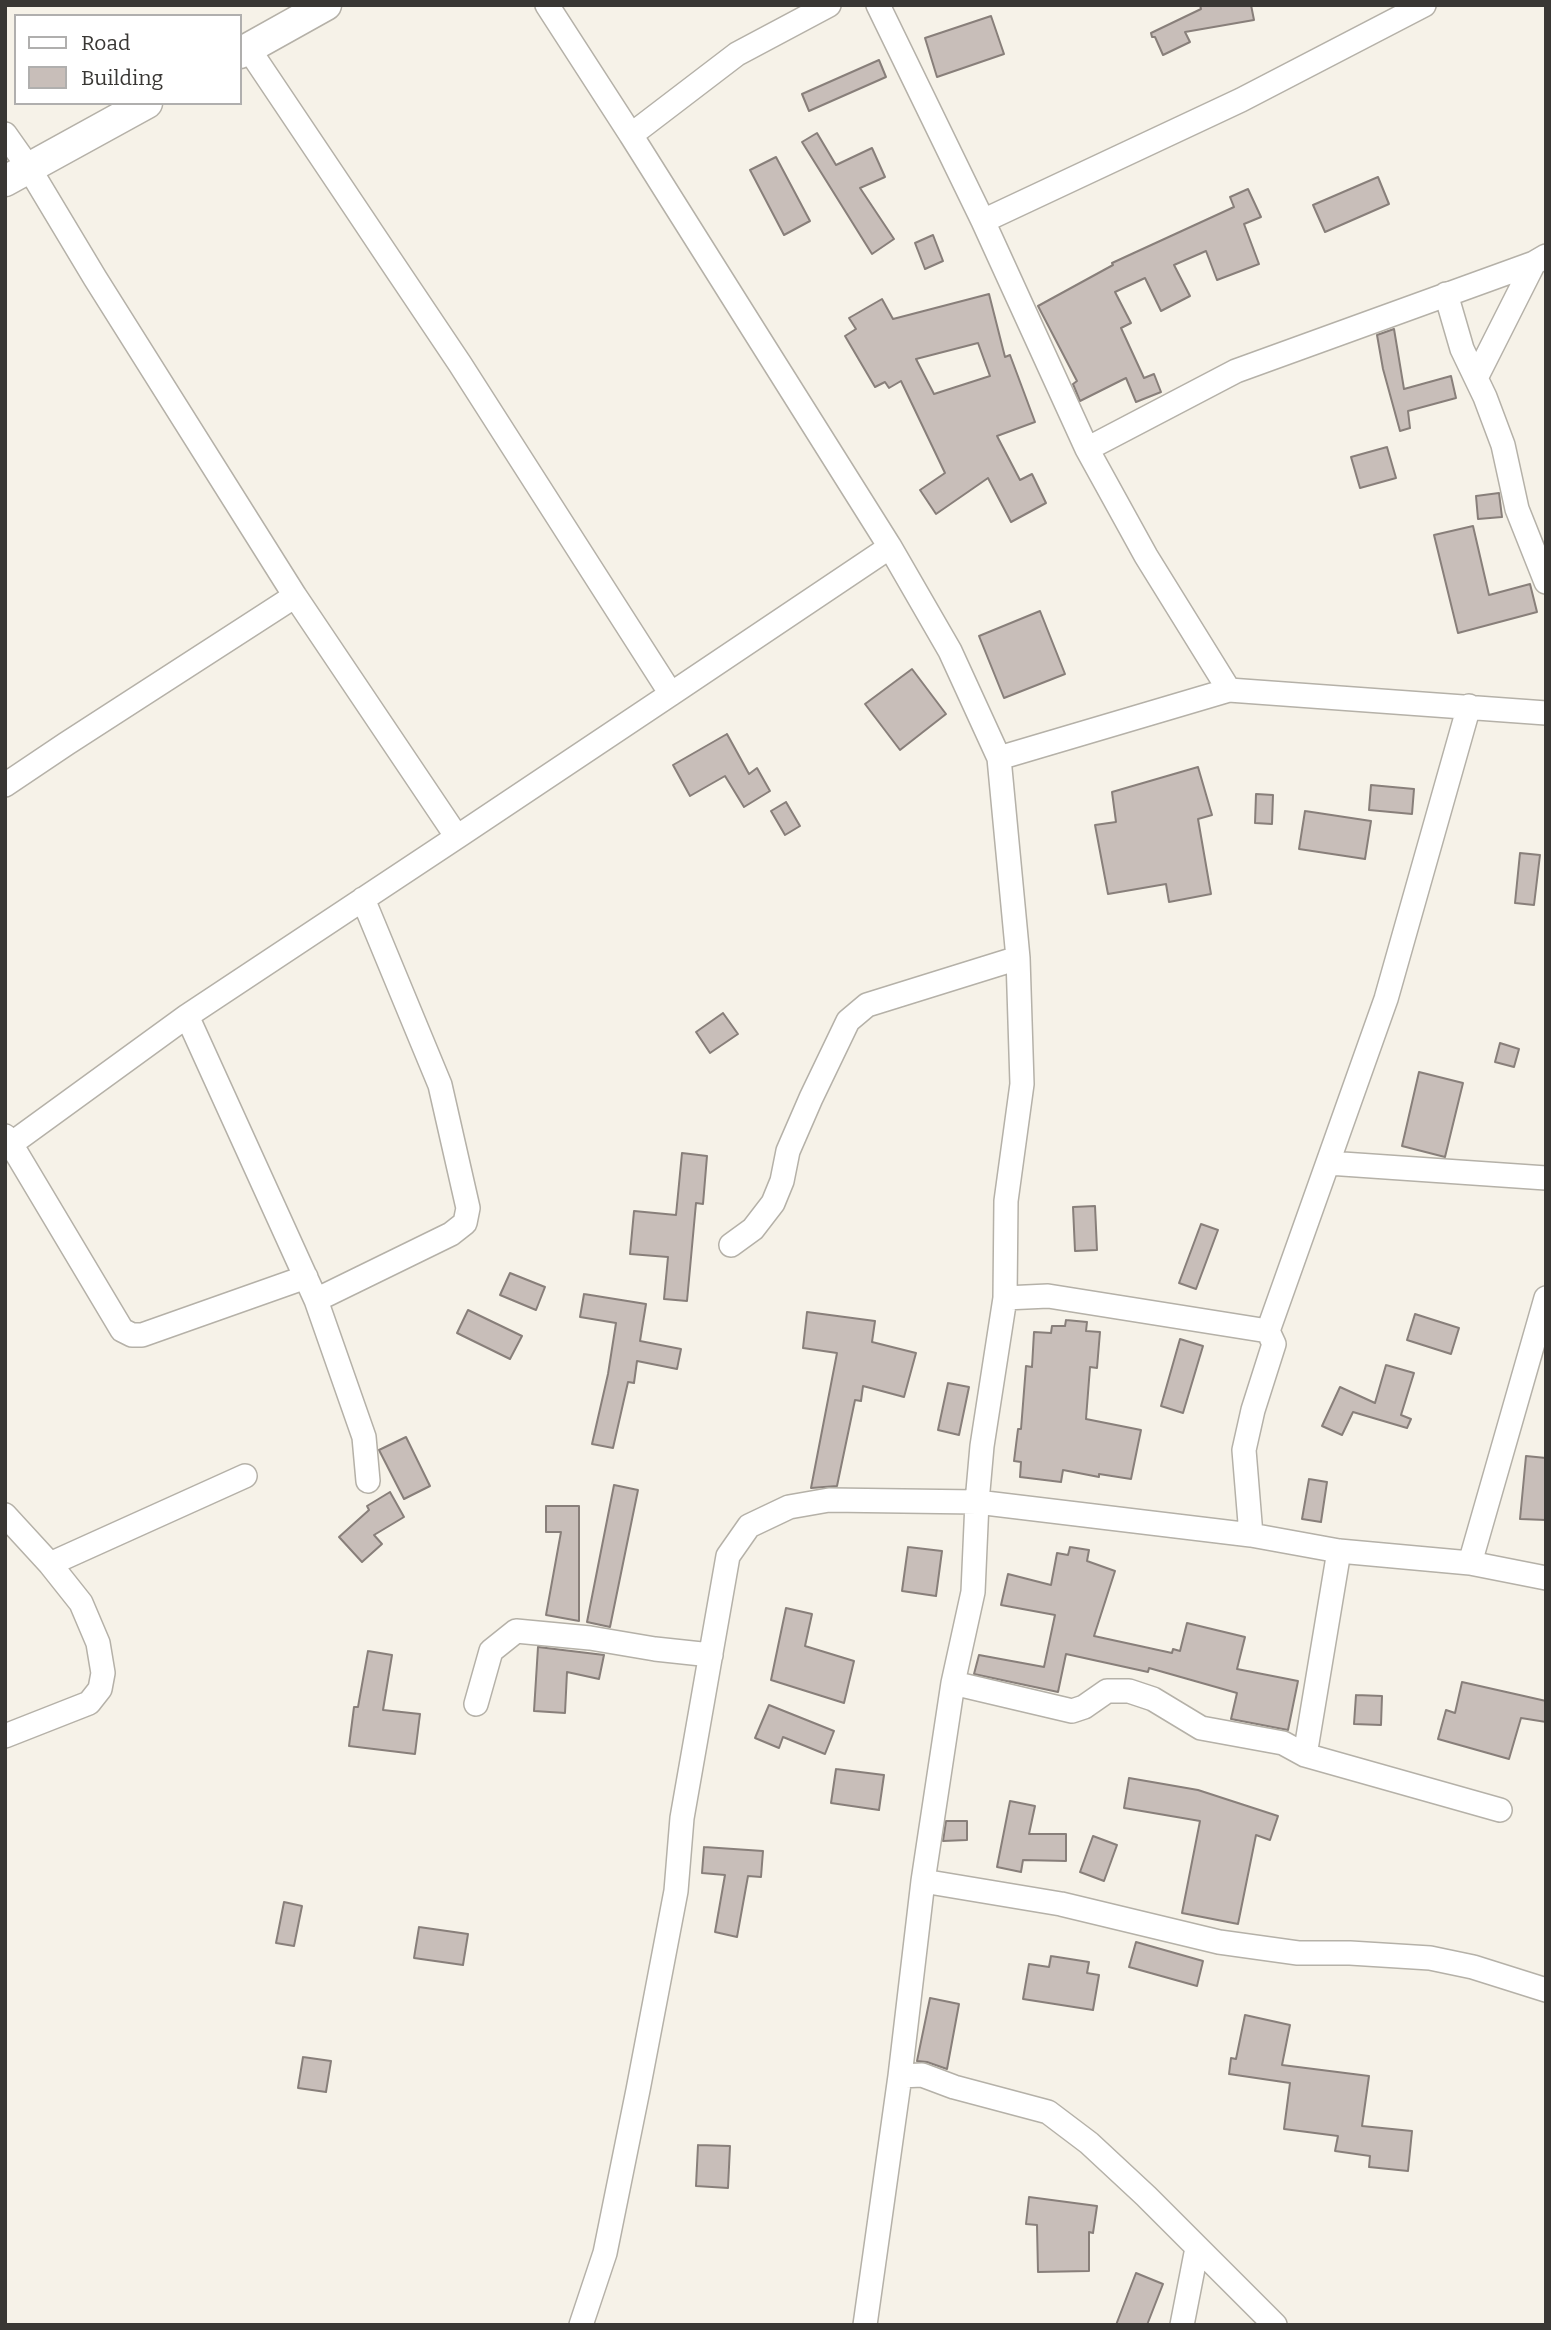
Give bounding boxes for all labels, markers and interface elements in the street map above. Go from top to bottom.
legend [14,14,242,105]
text: Road [81,30,130,56]
text: Building [81,65,163,91]

